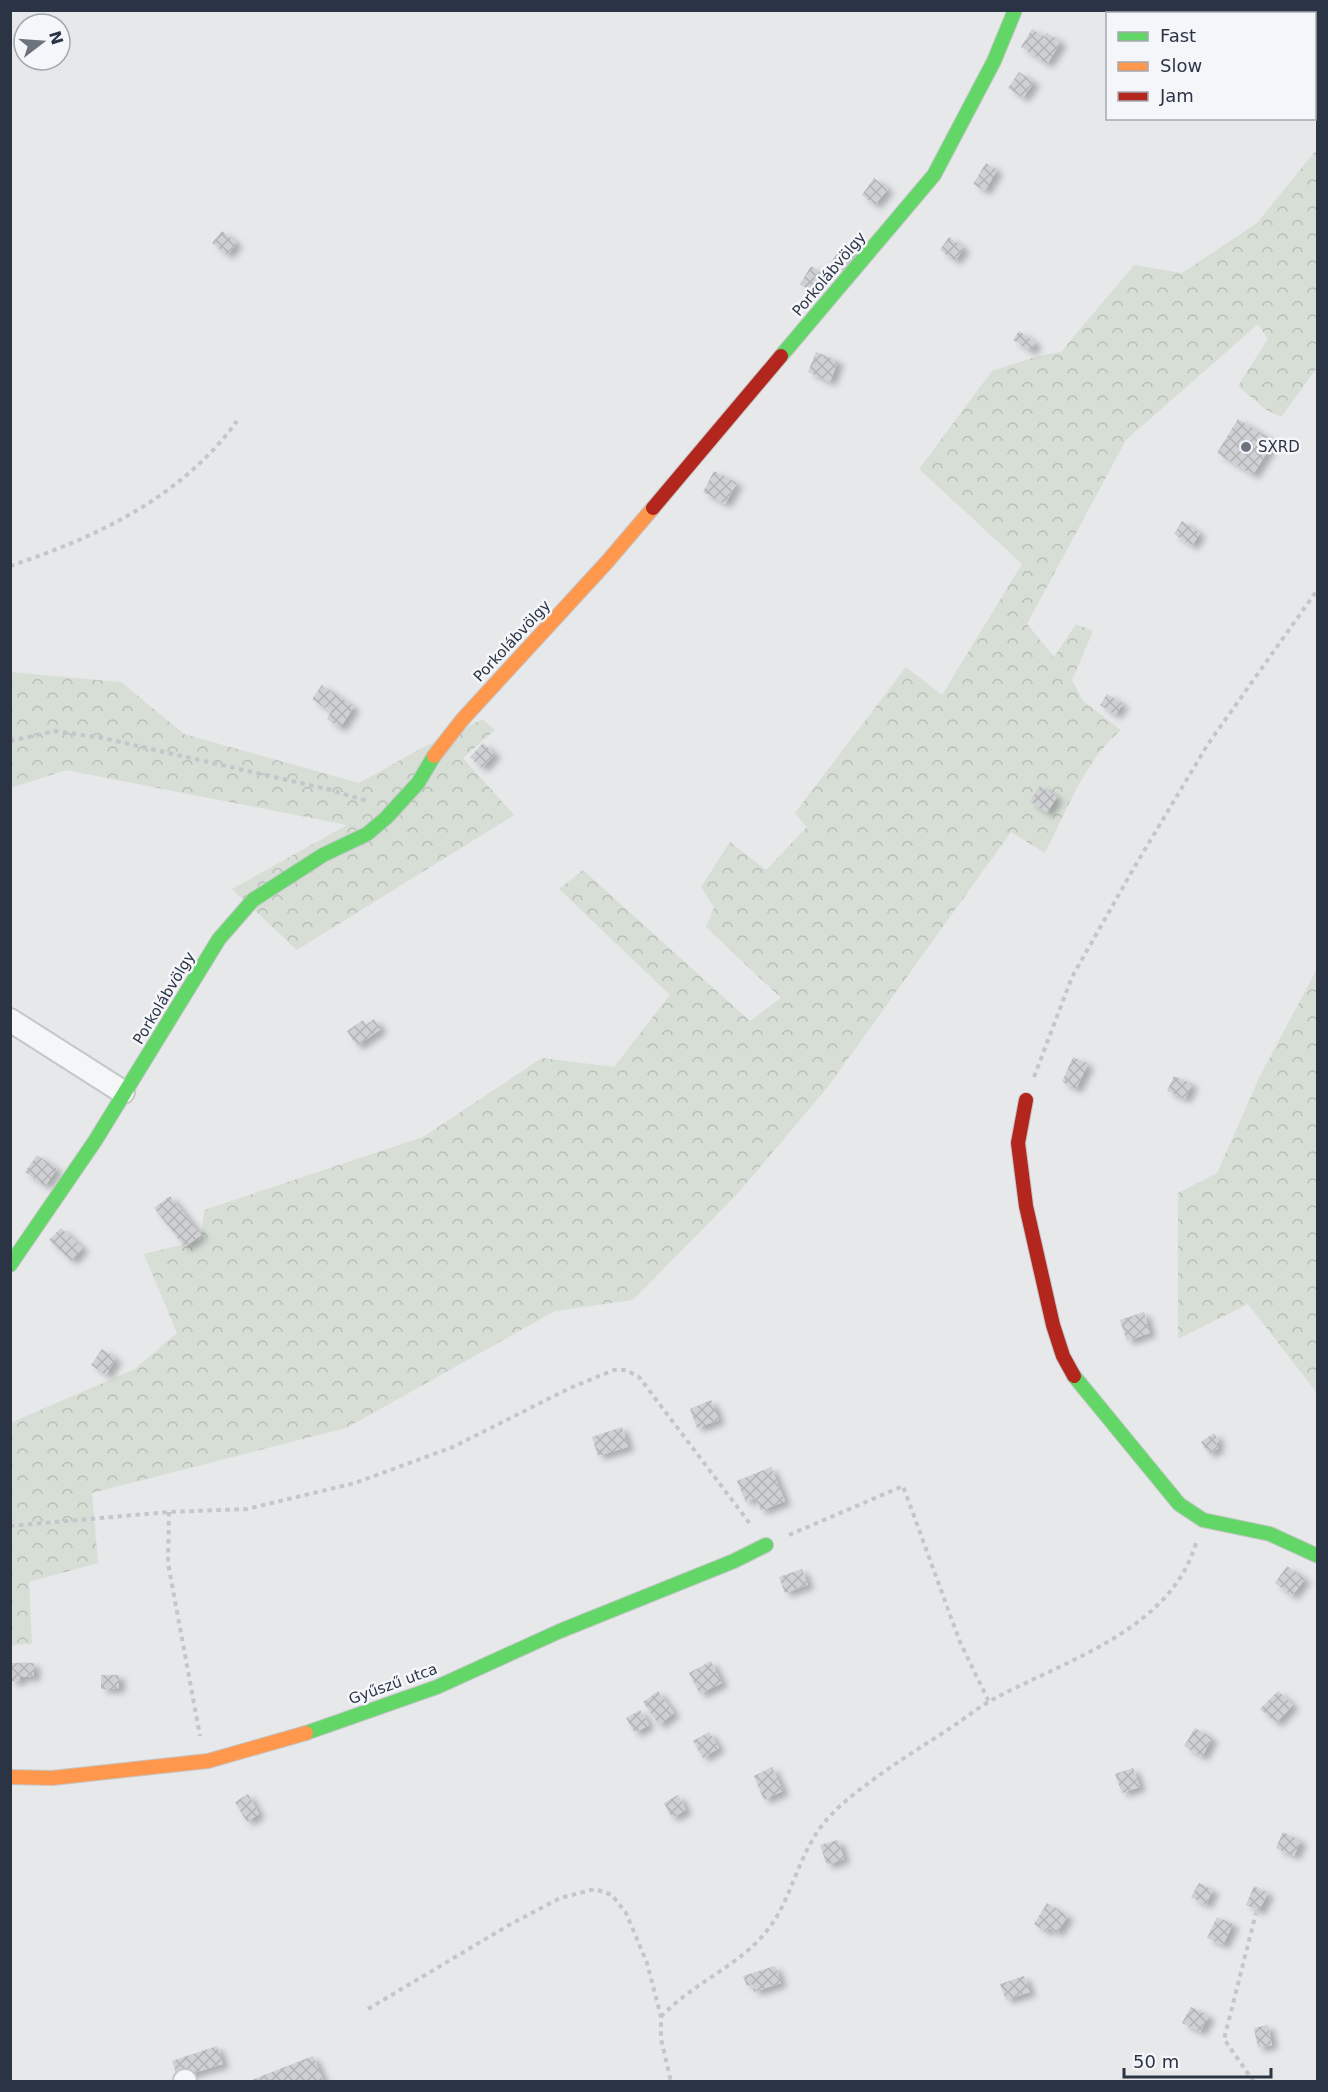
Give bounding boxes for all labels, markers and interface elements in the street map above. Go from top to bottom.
north arrow [12,12,72,72]
legend [1106,12,1316,120]
text: Fast [1160,25,1196,46]
text: N [45,29,67,47]
text: Slow [1160,55,1202,76]
text: Jam [1159,85,1194,106]
street label: Porkolábvölgy [788,228,870,320]
place label: SXRD [1258,438,1300,456]
marker: SXRD [1239,440,1253,454]
street label: Porkolábvölgy [470,596,554,685]
street label: Porkolábvölgy [129,948,199,1048]
street label: Gyűszű utca [346,1660,440,1708]
scale bar [1124,2041,1271,2079]
text: 50 m [1133,2051,1179,2072]

